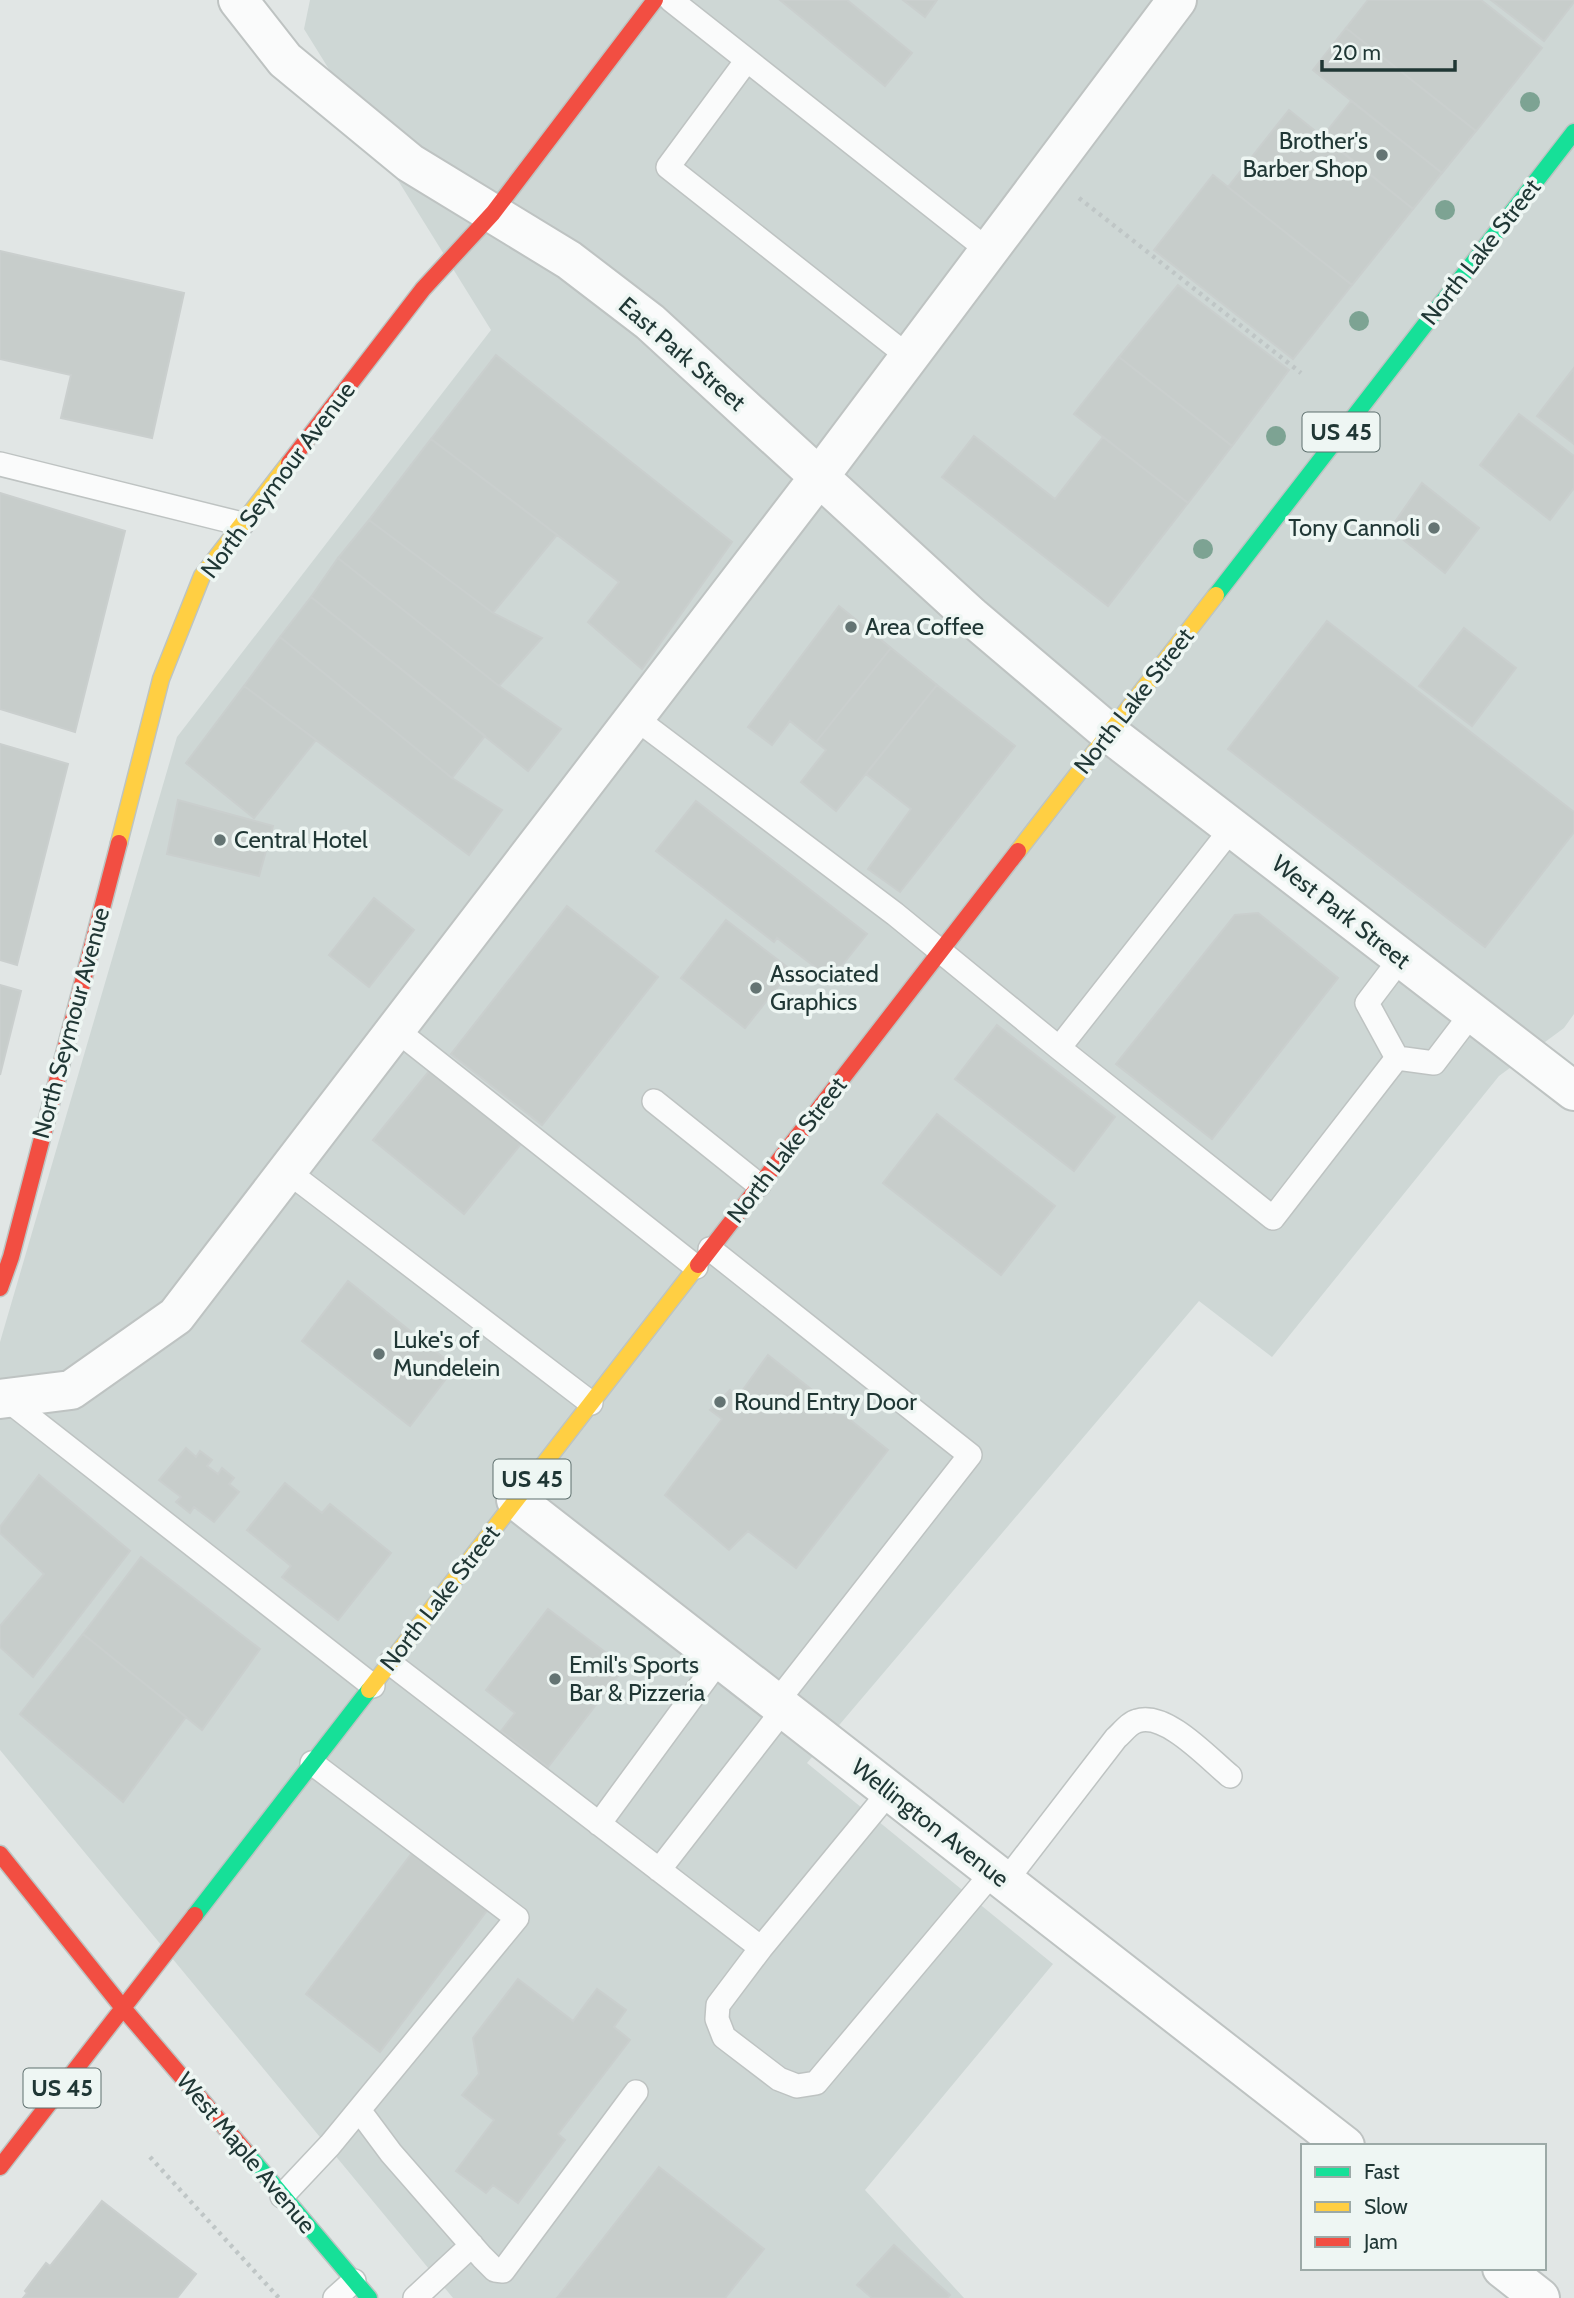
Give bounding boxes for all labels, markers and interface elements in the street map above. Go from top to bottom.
scale bar [1322,28,1455,72]
text: 20 m [1332,40,1381,65]
place label: Brother's Barber Shop [1243,126,1368,183]
marker: Brother's Barber Shop [1374,147,1390,163]
street label: North Lake Street [1415,173,1547,330]
street label: East Park Street [613,291,752,417]
street label: North Seymour Avenue [194,376,361,583]
road number: US 45 [1302,412,1380,452]
place label: Tony Cannoli [1288,513,1420,542]
marker: Tony Cannoli [1426,520,1442,536]
place label: Area Coffee [865,612,984,641]
marker: Area Coffee [843,619,859,635]
street label: North Lake Street [1068,622,1200,779]
place label: Central Hotel [234,825,368,854]
marker: Central Hotel [212,832,228,848]
street label: West Park Street [1266,849,1416,975]
street label: North Seymour Avenue [26,904,115,1142]
place label: Associated Graphics [770,959,879,1016]
marker: Associated Graphics [748,980,764,996]
street label: North Lake Street [721,1071,853,1228]
place label: Luke's of Mundelein [393,1325,500,1382]
marker: Luke's of Mundelein [371,1346,387,1362]
place label: Round Entry Door [734,1387,917,1416]
marker: Round Entry Door [712,1394,728,1410]
road number: US 45 [494,1460,570,1498]
street label: North Lake Street [374,1519,506,1676]
place label: Emil's Sports Bar & Pizzeria [569,1650,706,1707]
marker: Emil's Sports Bar & Pizzeria [547,1671,563,1687]
street label: Wellington Avenue [846,1752,1015,1893]
street label: West Maple Avenue [171,2066,322,2239]
road number: US 45 [24,2068,100,2108]
legend [1301,2144,1546,2270]
text: Fast [1364,2159,1400,2184]
text: Slow [1364,2194,1408,2219]
text: Jam [1363,2229,1398,2254]

